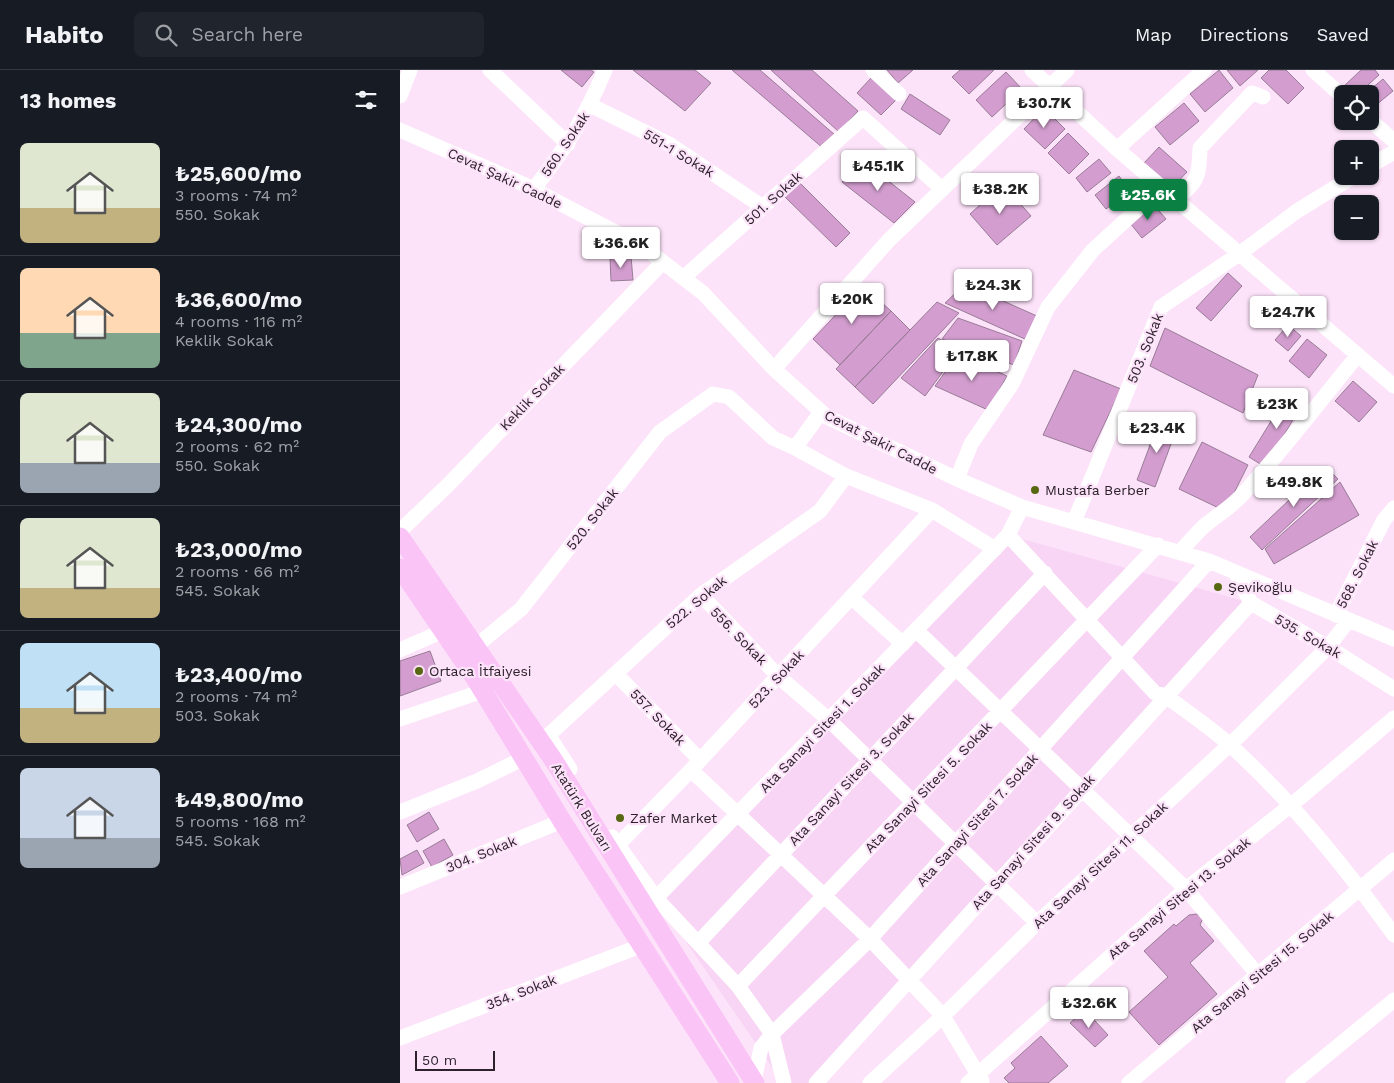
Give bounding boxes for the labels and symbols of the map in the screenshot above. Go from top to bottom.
pin: ₺30.7K [1003,87,1085,129]
street label: 560. Sokak [538,109,593,179]
street label: 551-1 Sokak [641,126,717,180]
street label: Cevat Şakir Cadde [445,144,565,212]
pin: ₺45.1K [837,150,919,192]
street label: 501. Sokak [741,168,805,228]
pin: ₺38.2K [959,172,1041,215]
pin: ₺25.6K [1107,178,1189,221]
pin: ₺36.6K [580,226,662,269]
pin: ₺24.3K [952,268,1034,311]
pin: ₺20K [822,282,882,325]
pin: ₺24.7K [1247,296,1329,338]
street label: 503. Sokak [1124,311,1166,385]
pin: ₺17.8K [931,340,1013,382]
street label: Keklik Sokak [496,360,568,434]
pin: ₺23K [1247,388,1307,430]
street label: Cevat Şakir Cadde [822,407,940,477]
pin: ₺23.4K [1116,412,1198,454]
pin: ₺49.8K [1253,466,1335,508]
place label: Mustafa Berber [1045,482,1150,498]
marker: Mustafa Berber [1029,484,1041,496]
street label: 520. Sokak [563,485,621,553]
street label: 568. Sokak [1333,537,1381,611]
street label: 522. Sokak [663,572,730,632]
place label: Şevikoğlu [1228,579,1292,595]
marker: Şevikoğlu [1212,581,1224,593]
street label: 556. Sokak [707,604,771,668]
street label: 535. Sokak [1272,611,1344,661]
street label: 523. Sokak [745,646,807,712]
street label: Ata Sanayi Sitesi 1. Sokak [756,660,888,796]
place label: Ortaca İtfaiyesi [429,663,532,679]
marker: Ortaca İtfaiyesi [413,665,425,677]
street label: 557. Sokak [627,685,689,749]
street label: Ata Sanayi Sitesi 3. Sokak [785,709,917,849]
street label: Ata Sanayi Sitesi 5. Sokak [861,718,995,856]
street label: Ata Sanayi Sitesi 7. Sokak [913,750,1041,890]
street label: Atatürk Bulvarı [548,760,616,854]
street label: Ata Sanayi Sitesi 9. Sokak [968,771,1098,913]
street label: Ata Sanayi Sitesi 11. Sokak [1029,798,1171,932]
place label: Zafer Market [630,810,717,826]
marker: Zafer Market [614,812,626,824]
street label: 304. Sokak [443,833,519,875]
street label: Ata Sanayi Sitesi 13. Sokak [1105,834,1254,962]
street label: Ata Sanayi Sitesi 15. Sokak [1188,908,1337,1036]
street label: 354. Sokak [483,971,559,1013]
pin: ₺32.6K [1048,986,1130,1029]
scale bar [415,1048,495,1071]

